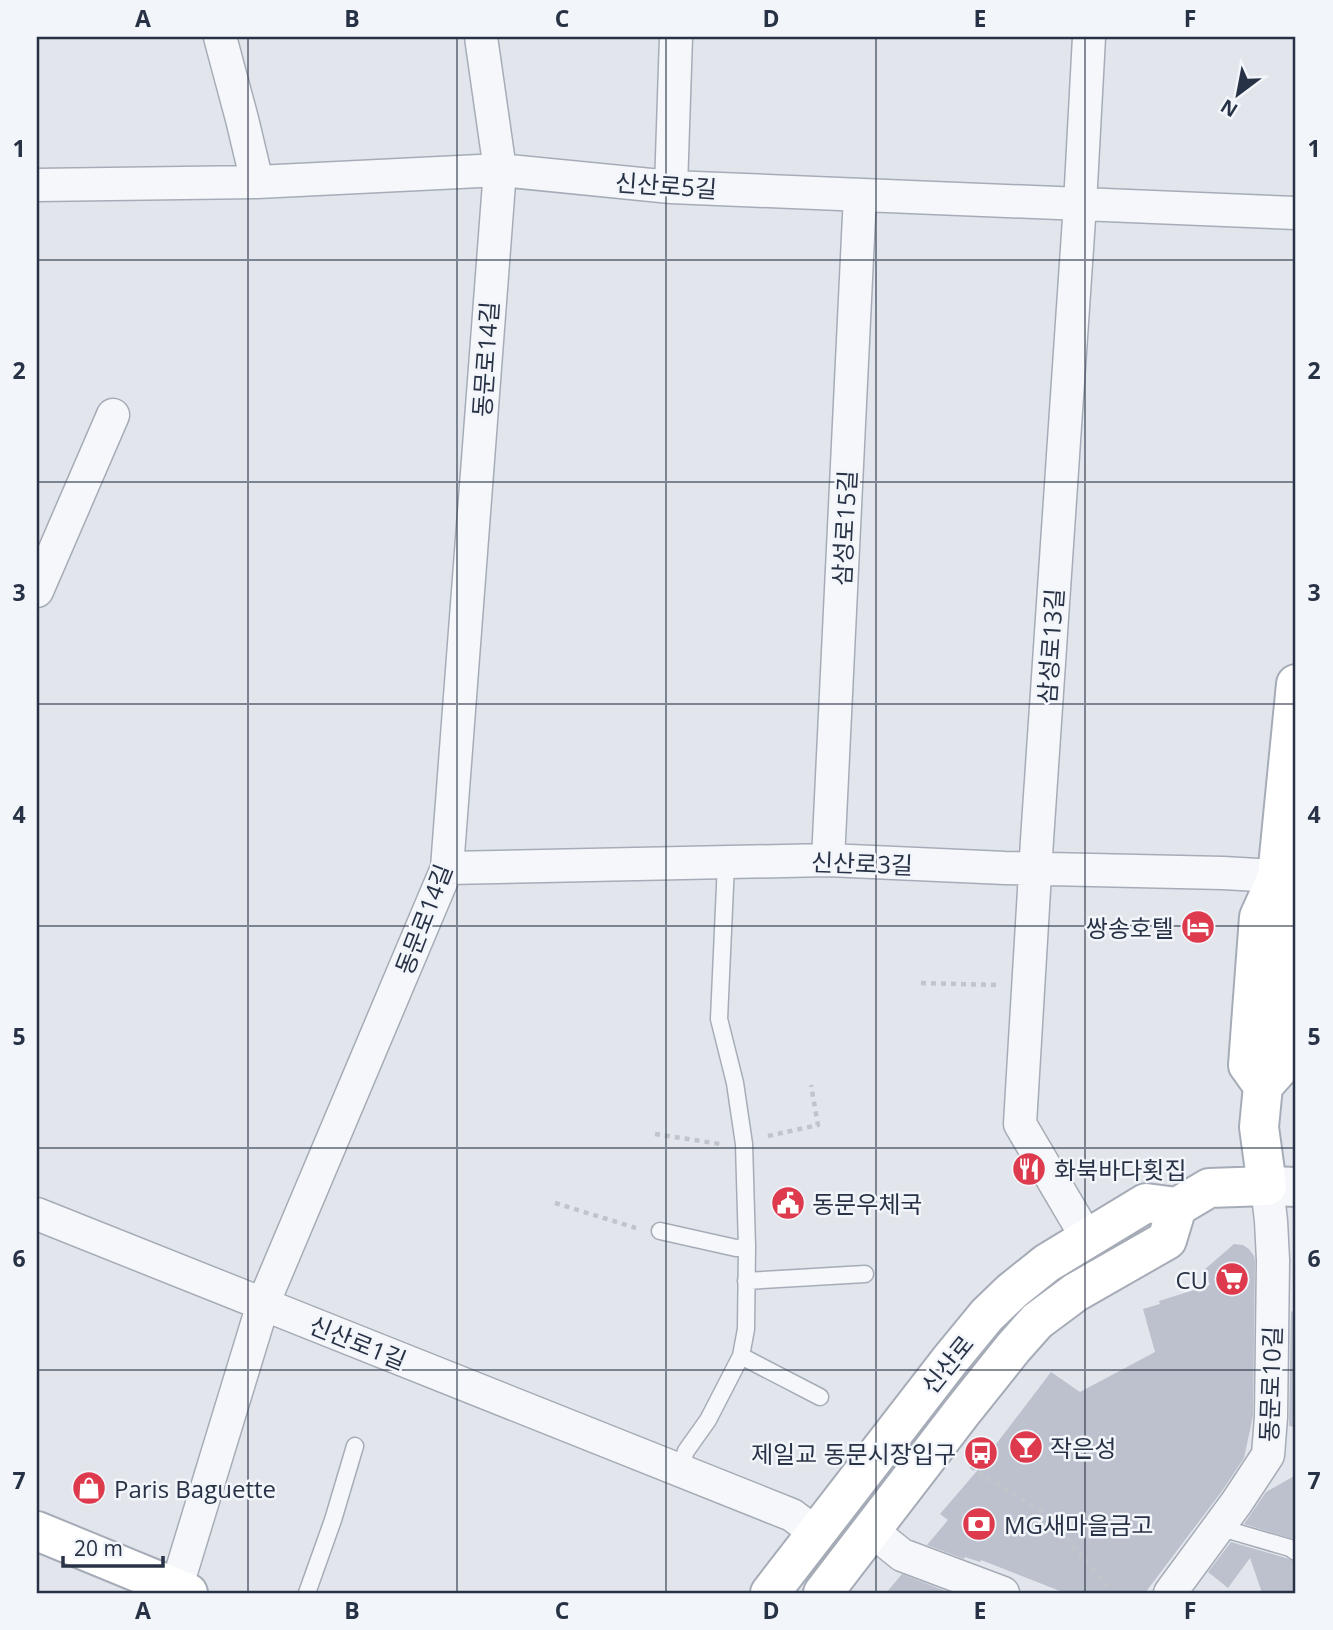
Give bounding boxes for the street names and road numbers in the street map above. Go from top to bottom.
street label: 신산로5길 [614,165,718,205]
street label: 동문로14길 [465,300,505,418]
street label: 삼성로15길 [824,469,864,587]
street label: 삼성로13길 [1030,587,1070,705]
street label: 신산로3길 [810,845,914,881]
street label: 동문로14길 [387,859,459,979]
street label: 신산로1길 [305,1308,411,1376]
street label: 동문로10길 [1251,1326,1289,1442]
street label: 신산로 [913,1328,981,1400]

